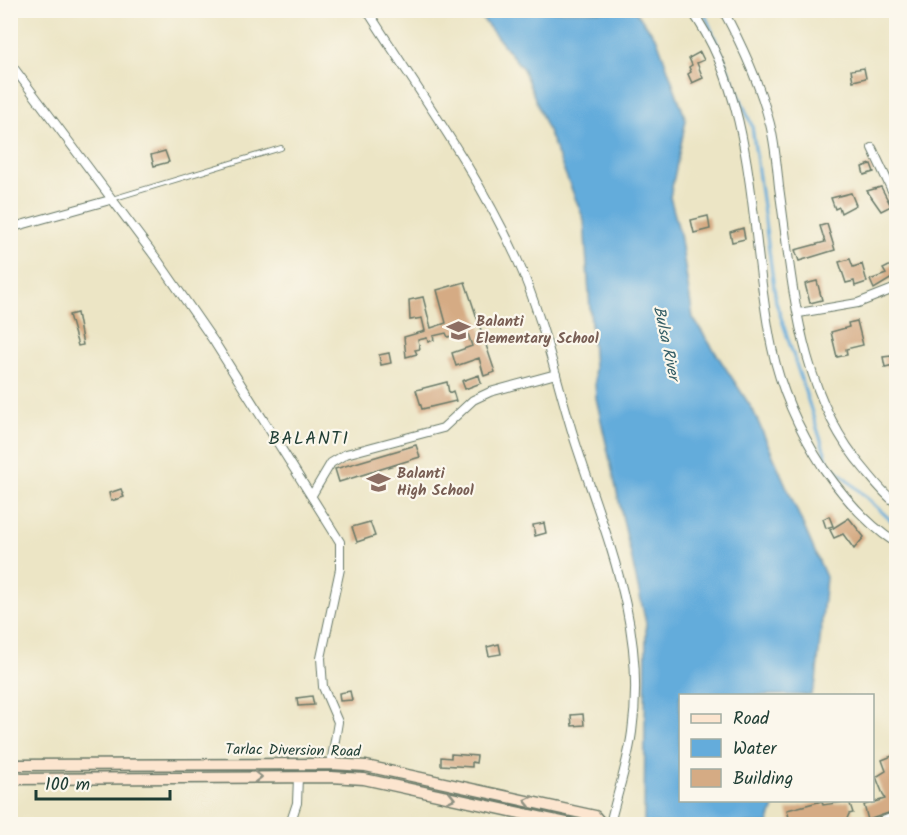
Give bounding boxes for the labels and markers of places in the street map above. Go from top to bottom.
place label: Balanti Elementary School [476,310,599,351]
school or university icon: Balanti Elementary School [445,318,471,344]
place label: Balanti High School [397,462,474,503]
school or university icon: Balanti High School [366,470,392,496]

